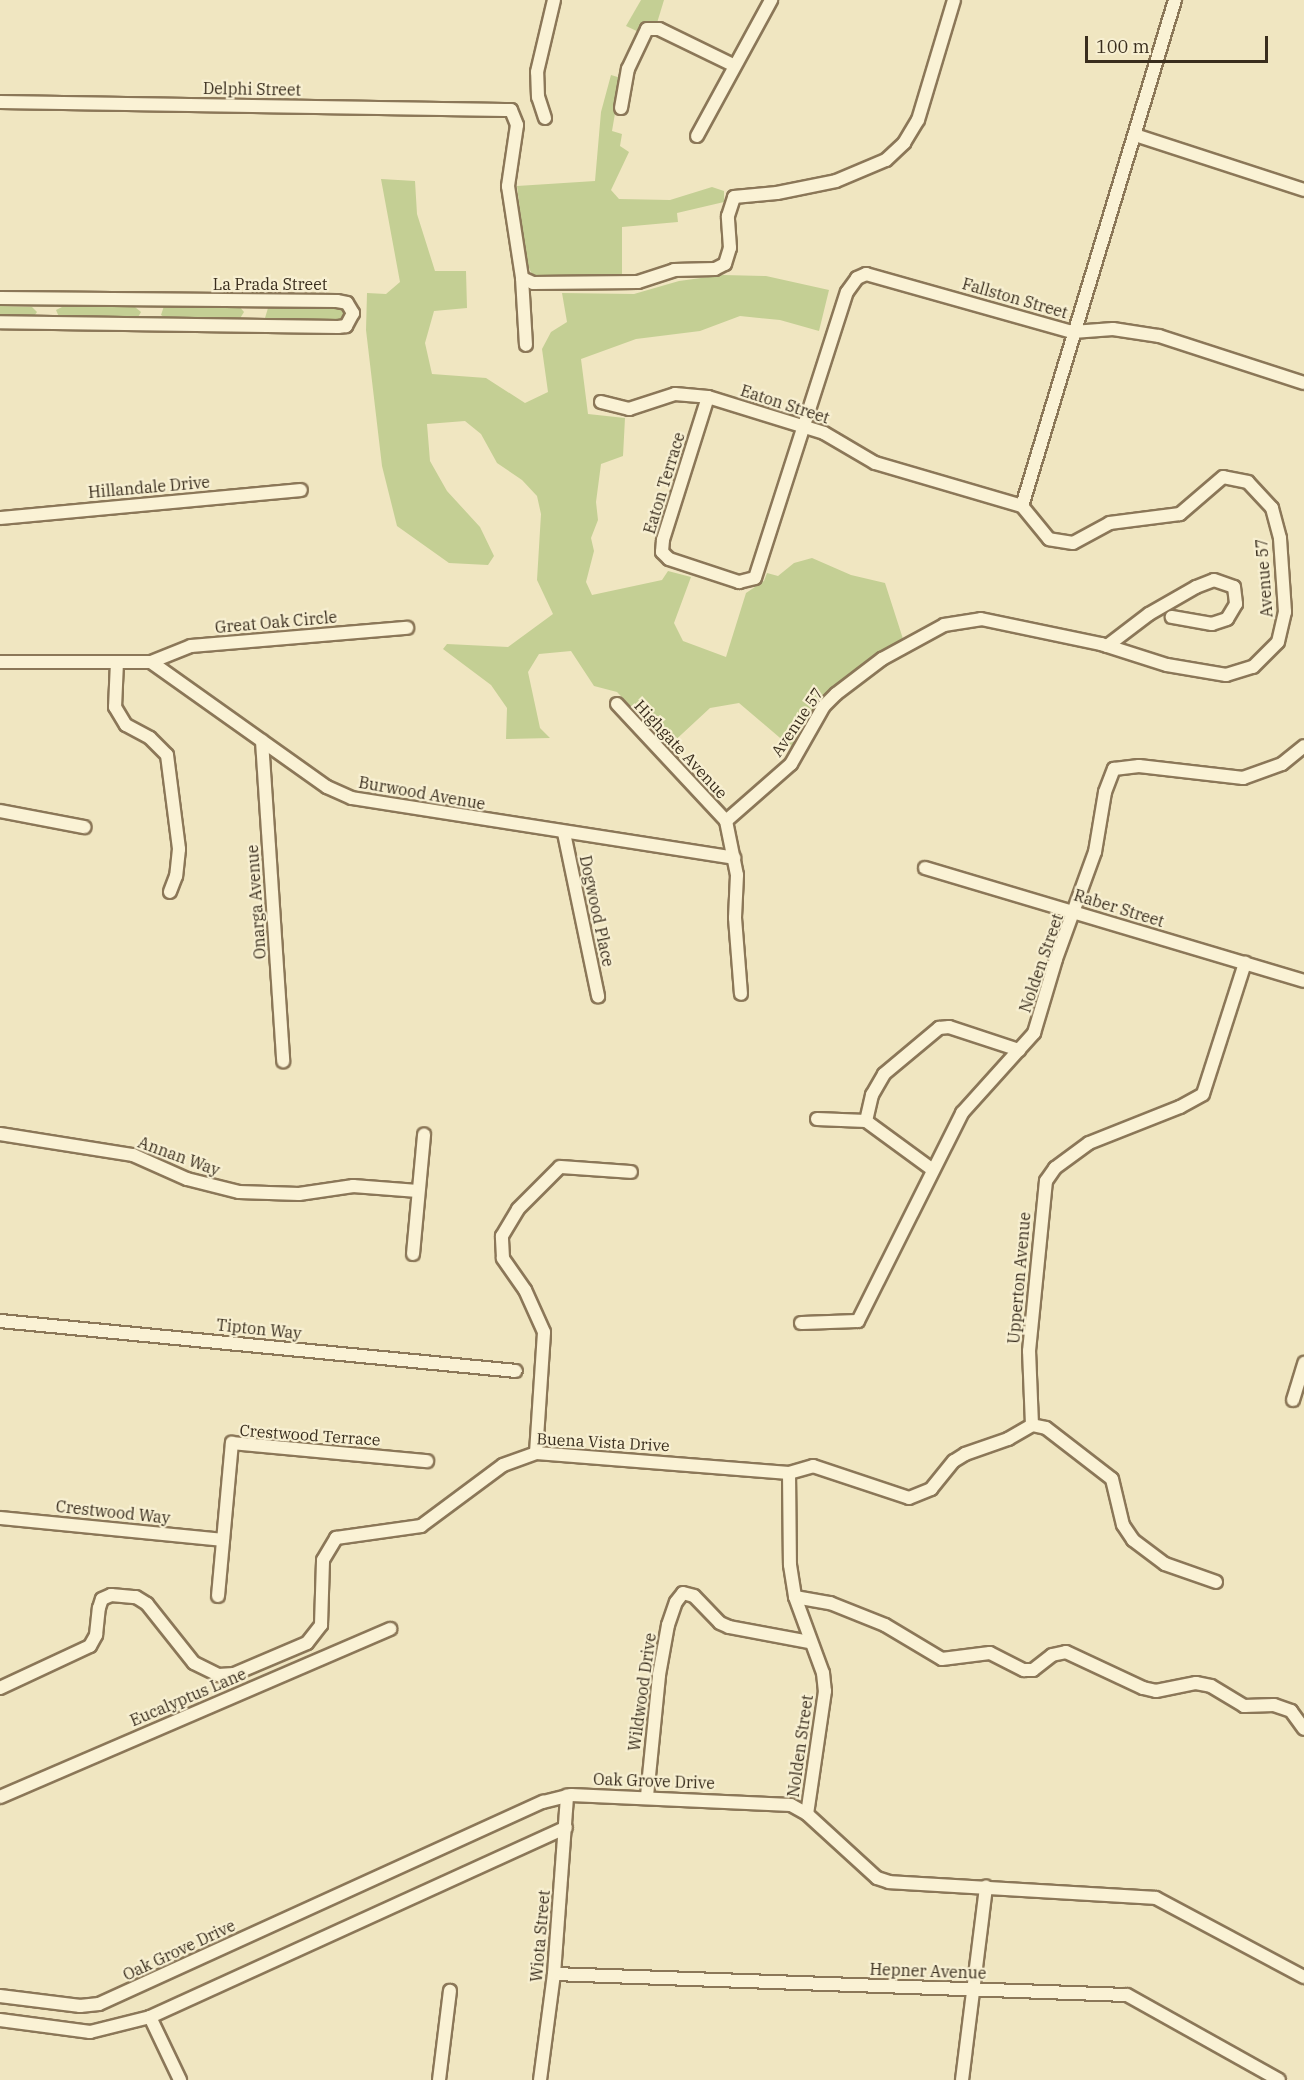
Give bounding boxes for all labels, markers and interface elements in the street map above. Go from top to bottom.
scale bar [1088,24,1271,62]
text: 100 m [1096,35,1150,58]
street label: Delphi Street [203,79,301,99]
street label: La Prada Street [213,274,327,294]
street label: Fallston Street [960,274,1070,322]
street label: Eaton Street [738,381,832,427]
street label: Eaton Terrace [639,430,689,536]
street label: Hillandale Drive [87,472,211,502]
street label: Avenue 57 [1252,538,1276,618]
street label: Great Oak Circle [214,607,338,637]
street label: Avenue 57 [767,684,827,760]
street label: Highgate Avenue [630,696,732,802]
street label: Burwood Avenue [357,772,487,814]
street label: Onarga Avenue [242,844,270,960]
street label: Dogwood Place [576,854,618,968]
street label: Raber Street [1072,885,1166,931]
street label: Nolden Street [1015,911,1067,1015]
street label: Annan Way [135,1132,223,1180]
street label: Upperton Avenue [1004,1211,1034,1345]
street label: Tipton Way [215,1315,303,1343]
street label: Crestwood Terrace [239,1421,381,1449]
street label: Buena Vista Drive [536,1429,670,1455]
street label: Crestwood Way [55,1496,171,1528]
street label: Wildwood Drive [624,1632,660,1752]
street label: Eucalyptus Lane [127,1664,249,1730]
street label: Nolden Street [783,1693,817,1799]
street label: Oak Grove Drive [593,1769,715,1793]
street label: Wiota Street [526,1889,554,1983]
street label: Oak Grove Drive [120,1916,238,1984]
street label: Hepner Avenue [869,1959,987,1983]

